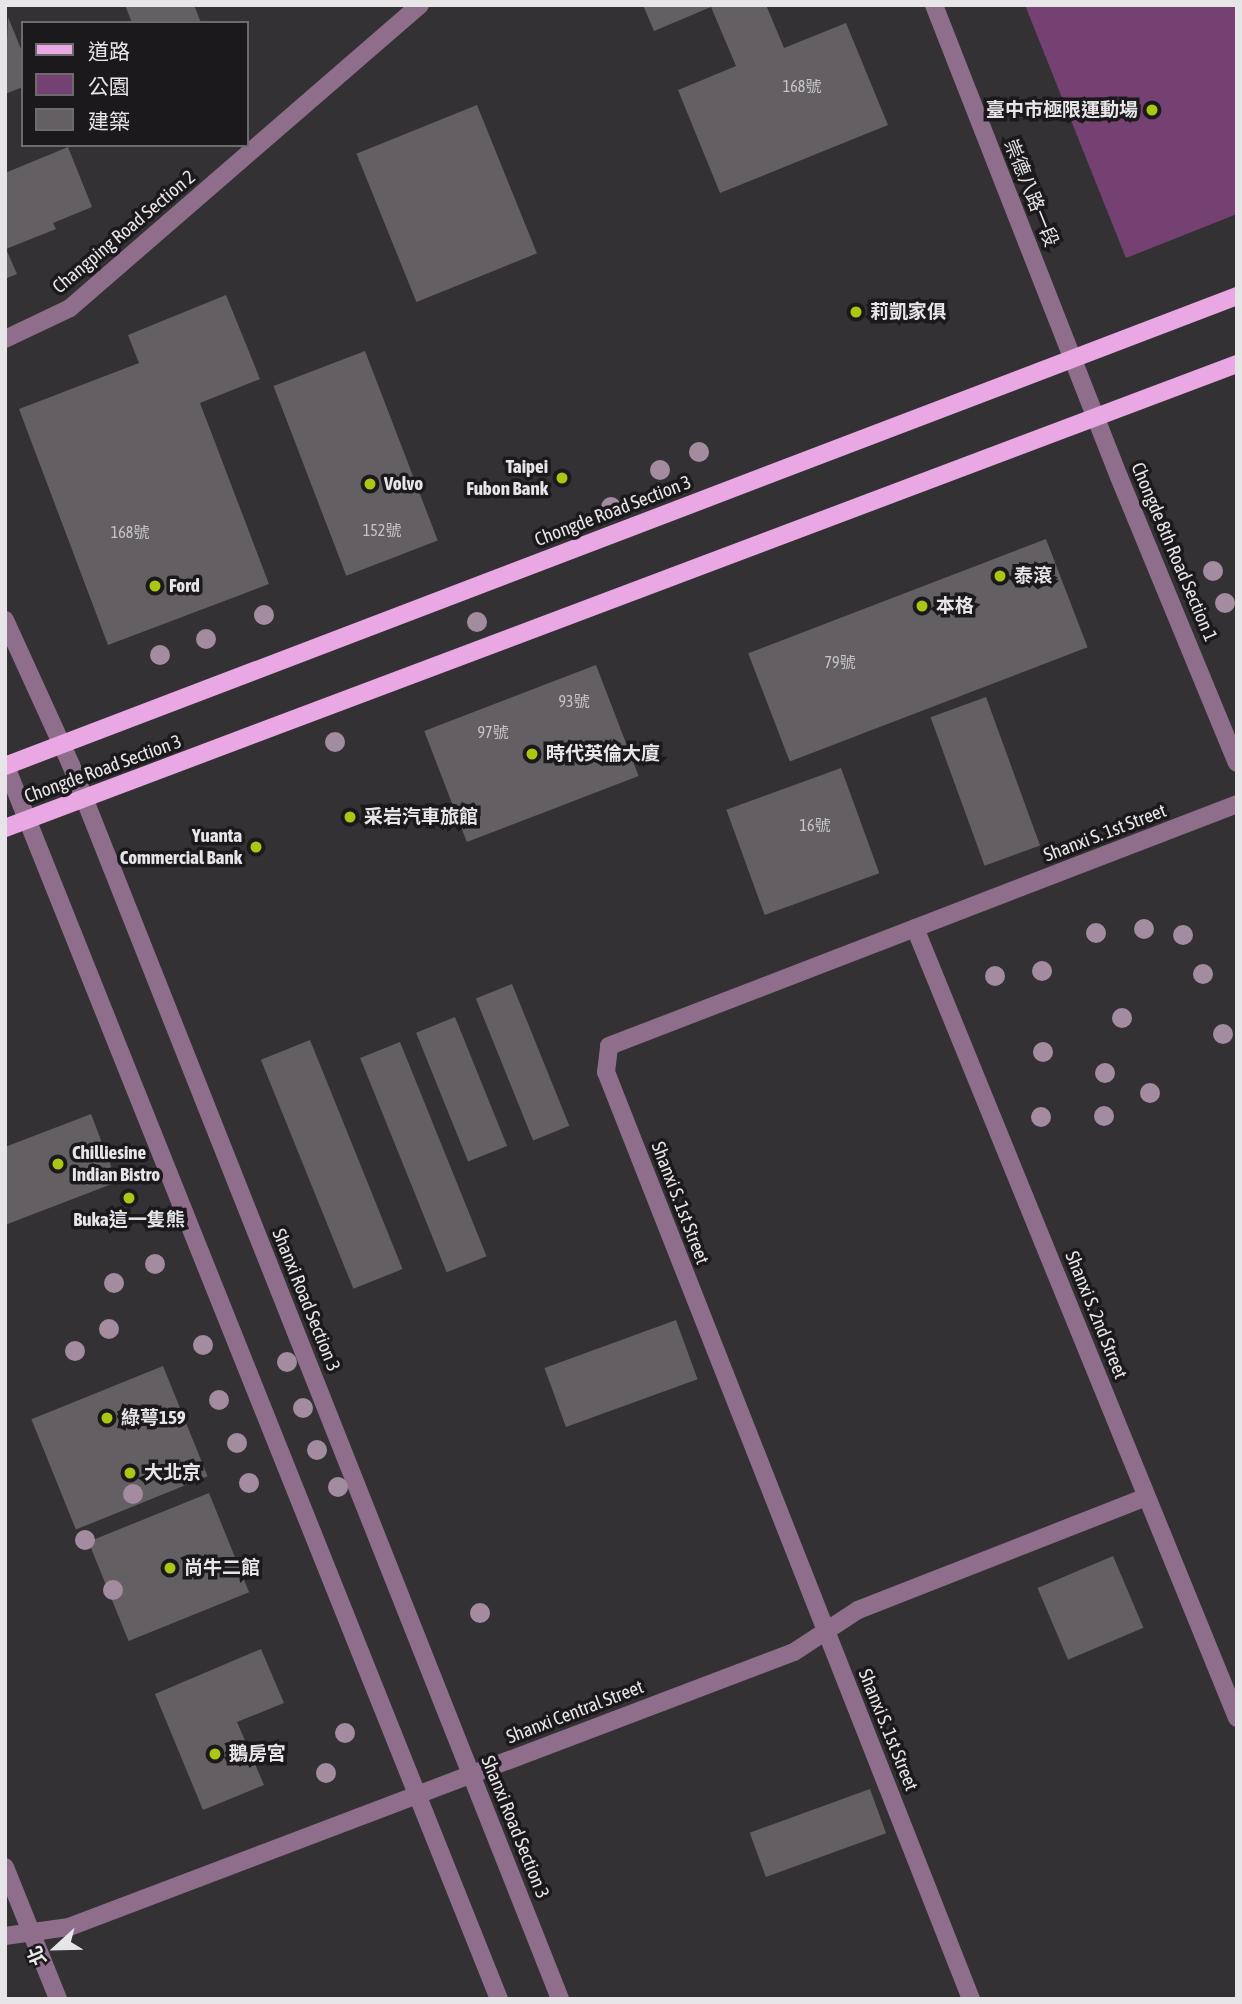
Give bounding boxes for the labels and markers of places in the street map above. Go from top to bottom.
place label: 臺中市極限運動場 [986,99,1138,121]
marker: 臺中市極限運動場 [1144,102,1160,118]
place label: 莉凱家俱 [870,301,946,323]
marker: 莉凱家俱 [848,304,864,320]
place label: Taipei Fubon Bank [466,456,548,500]
marker: Taipei Fubon Bank [554,470,570,486]
place label: Volvo [384,473,423,495]
marker: Volvo [362,476,378,492]
place label: 泰滾 [1014,565,1052,587]
marker: 泰滾 [992,568,1008,584]
place label: Ford [169,575,200,597]
marker: Ford [147,578,163,594]
place label: 本格 [936,595,974,617]
marker: 本格 [914,598,930,614]
place label: 時代英倫大廈 [546,743,660,765]
marker: 時代英倫大廈 [524,746,540,762]
place label: 采岩汽車旅館 [364,806,478,828]
marker: 采岩汽車旅館 [342,809,358,825]
place label: Yuanta Commercial Bank [120,825,242,869]
marker: Yuanta Commercial Bank [248,839,264,855]
place label: Chilliesine Indian Bistro [72,1142,160,1186]
marker: Chilliesine Indian Bistro [50,1156,66,1172]
marker: Buka這一隻熊 [121,1190,137,1206]
place label: Buka這一隻熊 [73,1209,185,1231]
place label: 綠萼159 [121,1407,186,1429]
marker: 綠萼159 [99,1410,115,1426]
place label: 大北京 [144,1462,201,1484]
marker: 大北京 [122,1465,138,1481]
place label: 尚牛二館 [184,1557,260,1579]
marker: 尚牛二館 [162,1560,178,1576]
place label: 鵝房宮 [229,1743,286,1765]
marker: 鵝房宮 [207,1746,223,1762]

